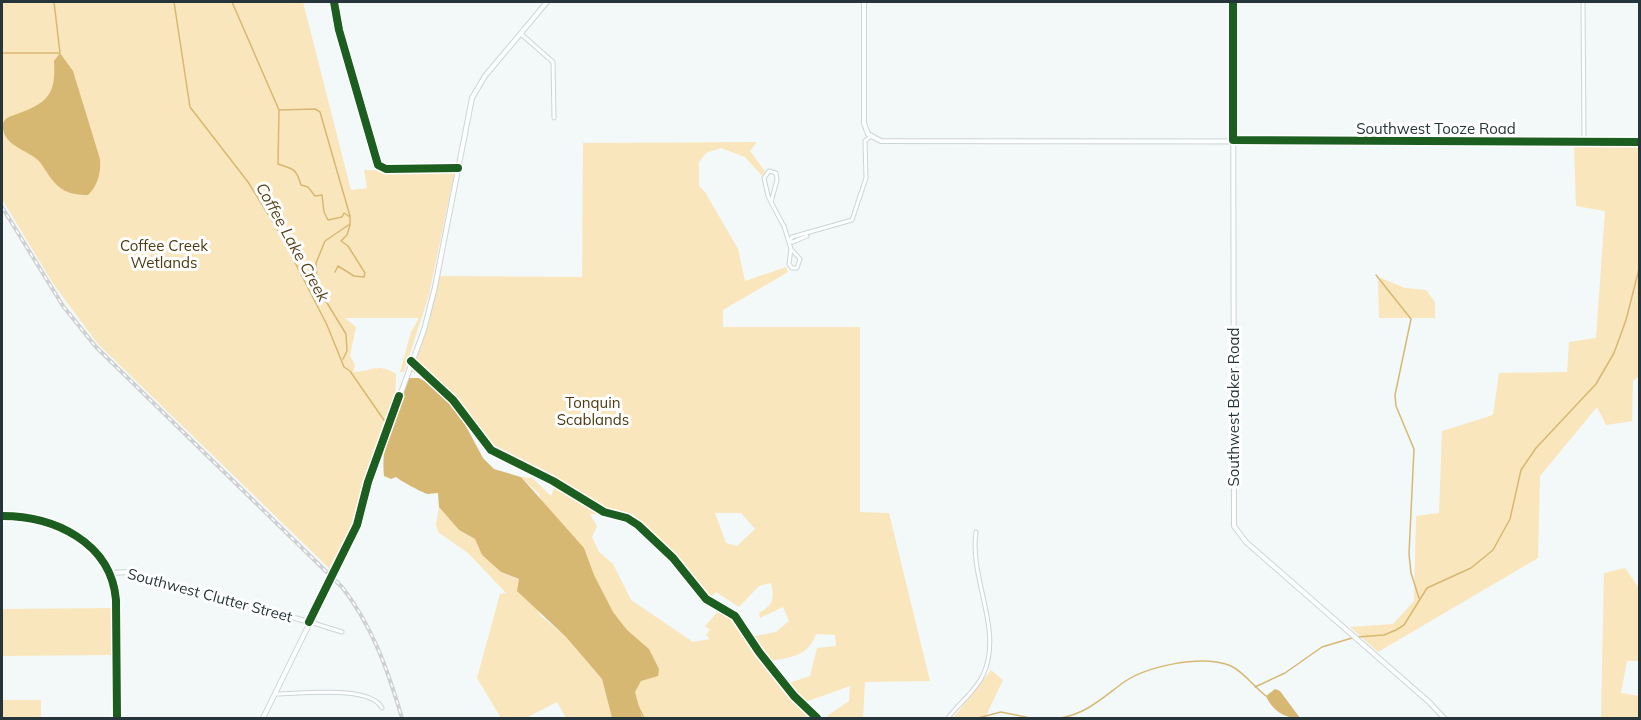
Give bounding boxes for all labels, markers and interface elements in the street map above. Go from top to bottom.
street label: Southwest Tooze Road [1356,119,1516,138]
water label: Coffee Lake Creek [252,179,334,306]
park label: Coffee Creek Wetlands [120,236,208,272]
street label: Southwest Baker Road [1224,327,1243,487]
park label: Tonquin Scablands [557,393,629,429]
street label: Southwest Clutter Street [126,564,294,626]

